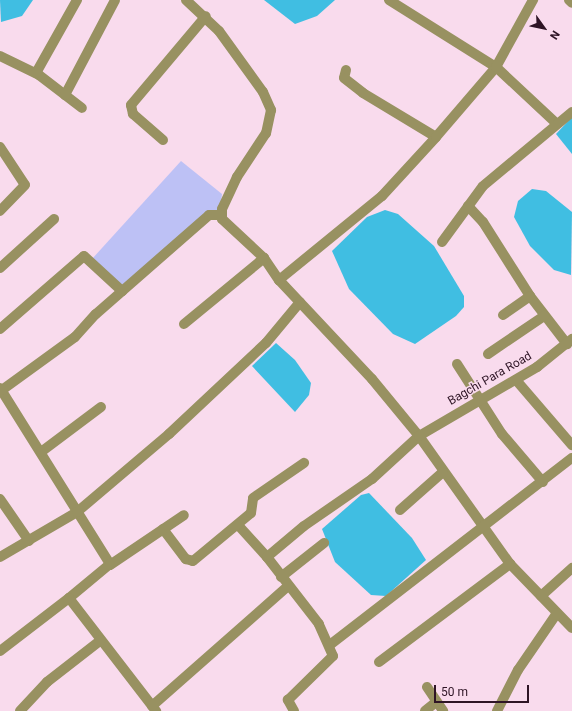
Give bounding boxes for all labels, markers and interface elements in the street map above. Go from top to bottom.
north arrow [524,8,564,48]
text: N [547,28,562,42]
street label: Bagchi Para Road [446,349,534,409]
scale bar [436,677,531,703]
text: 50 m [441,685,468,699]

